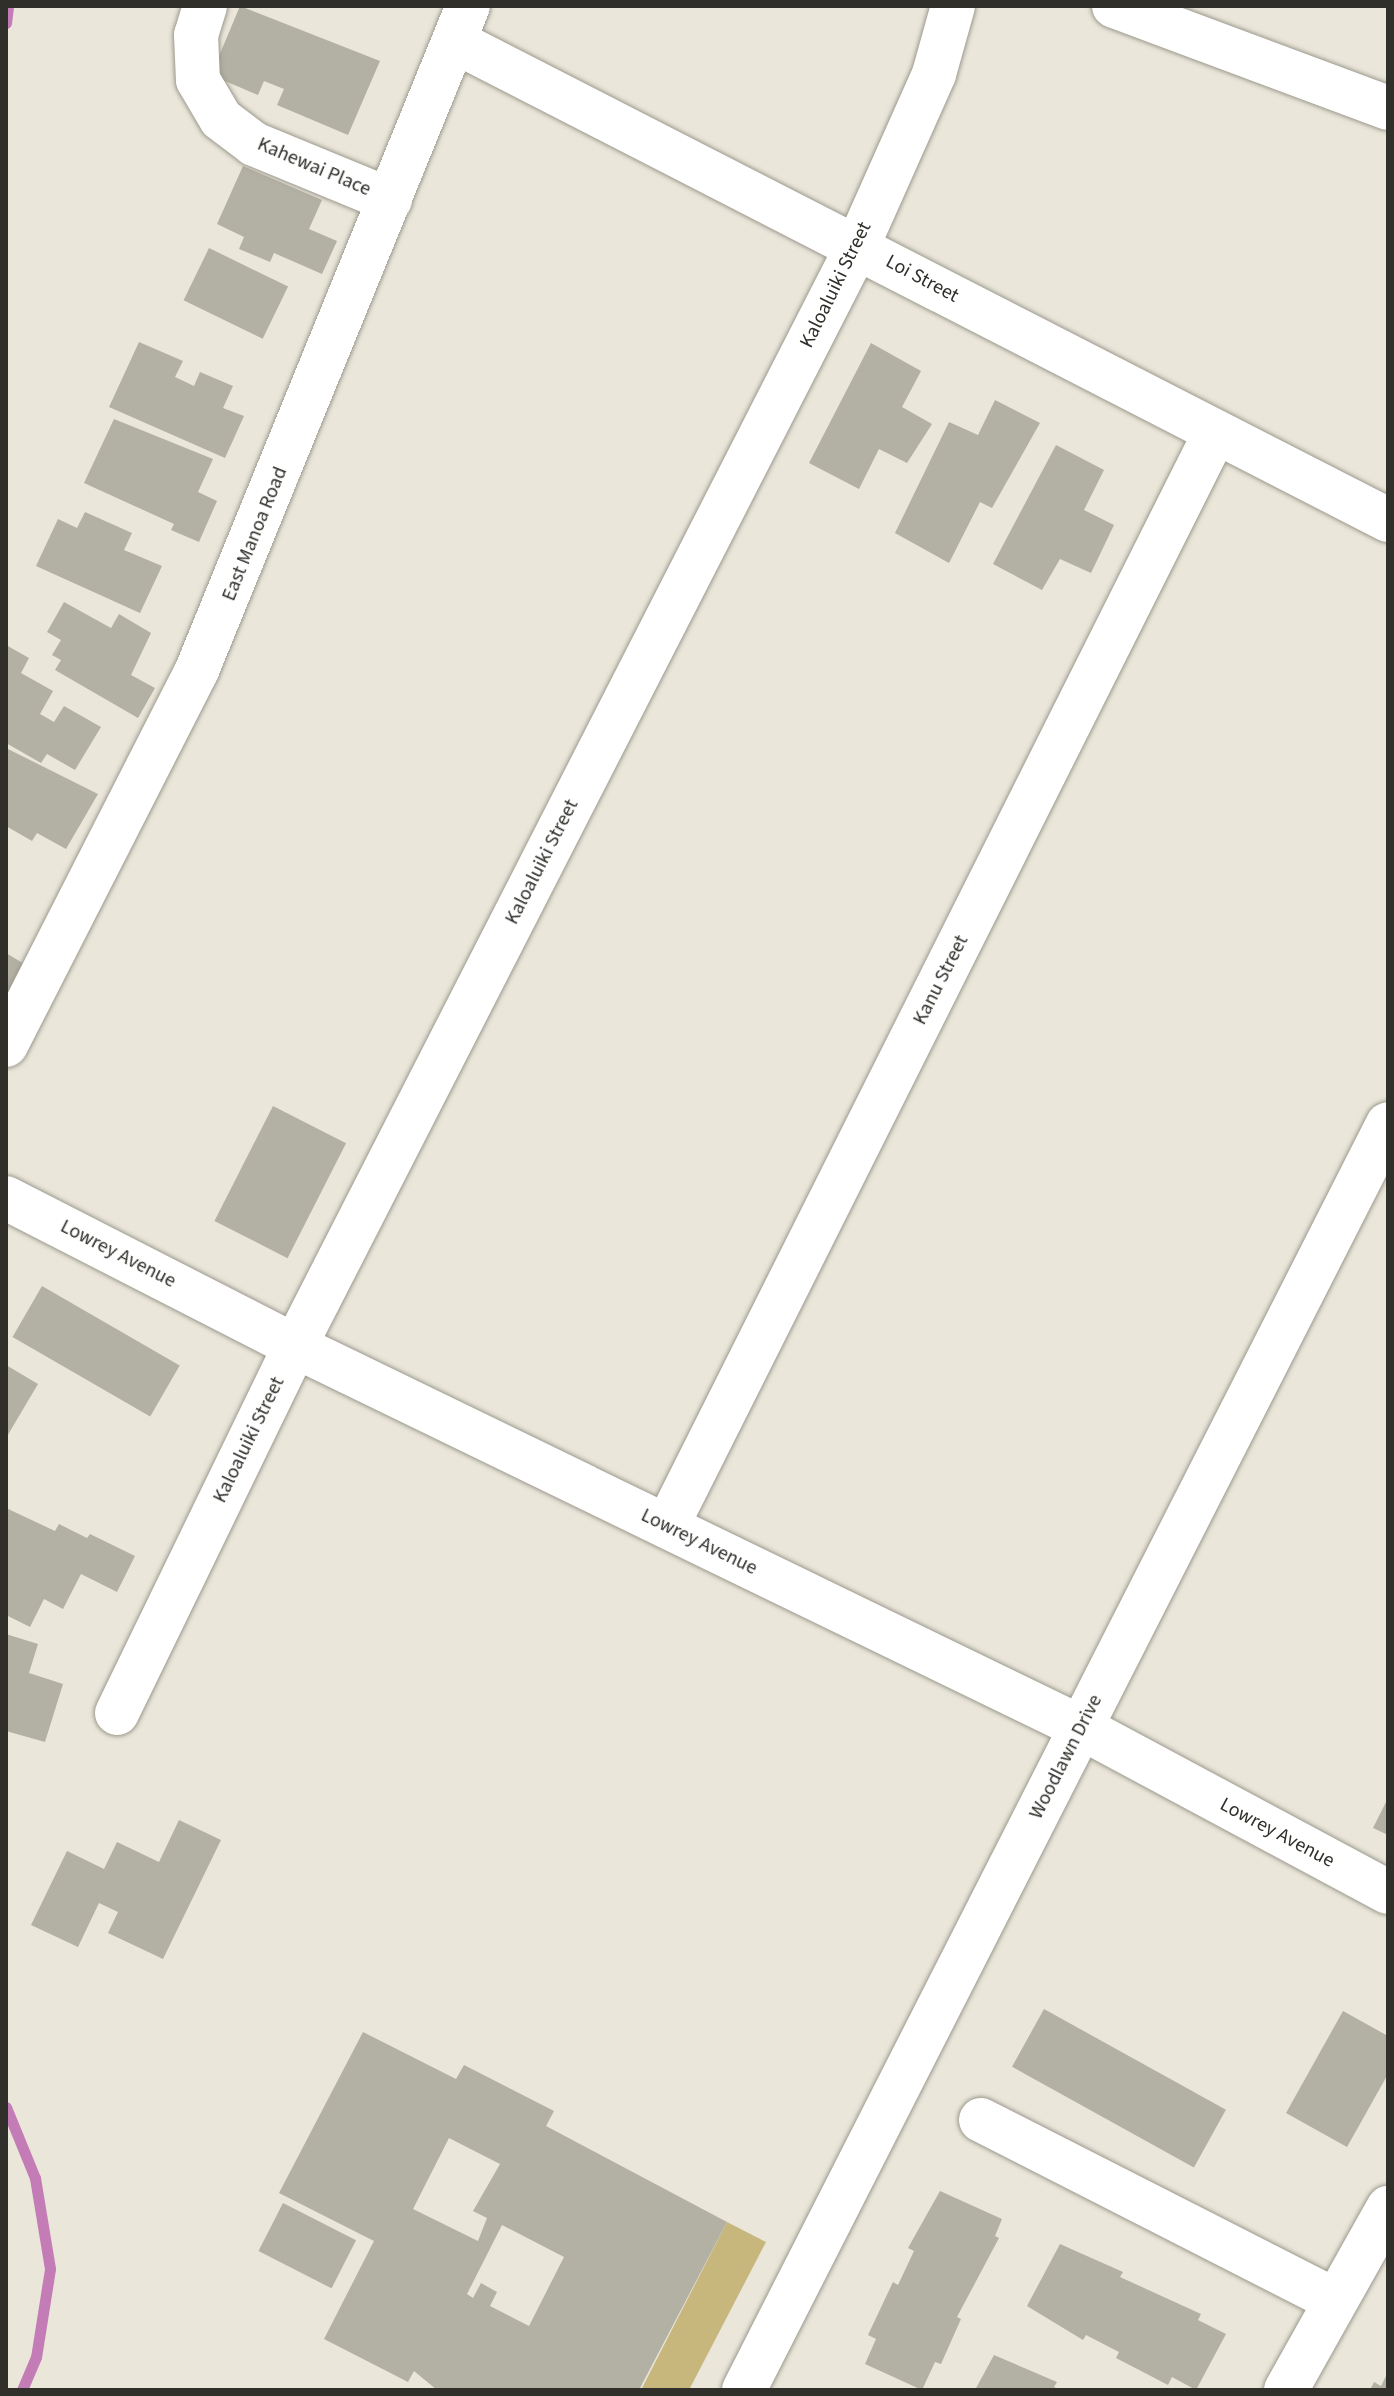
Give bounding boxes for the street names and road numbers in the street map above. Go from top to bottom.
street label: Kahewai Place [254,132,374,202]
street label: Kaloaluiki Street [795,218,877,352]
street label: Loi Street [881,250,963,308]
street label: East Manoa Road [217,463,293,605]
street label: Kaloaluiki Street [500,795,584,929]
street label: Kanu Street [908,931,974,1029]
street label: Lowrey Avenue [56,1215,180,1293]
street label: Kaloaluiki Street [208,1373,290,1507]
street label: Lowrey Avenue [637,1504,761,1580]
street label: Woodlawn Drive [1024,1691,1108,1823]
street label: Lowrey Avenue [1216,1793,1338,1873]

